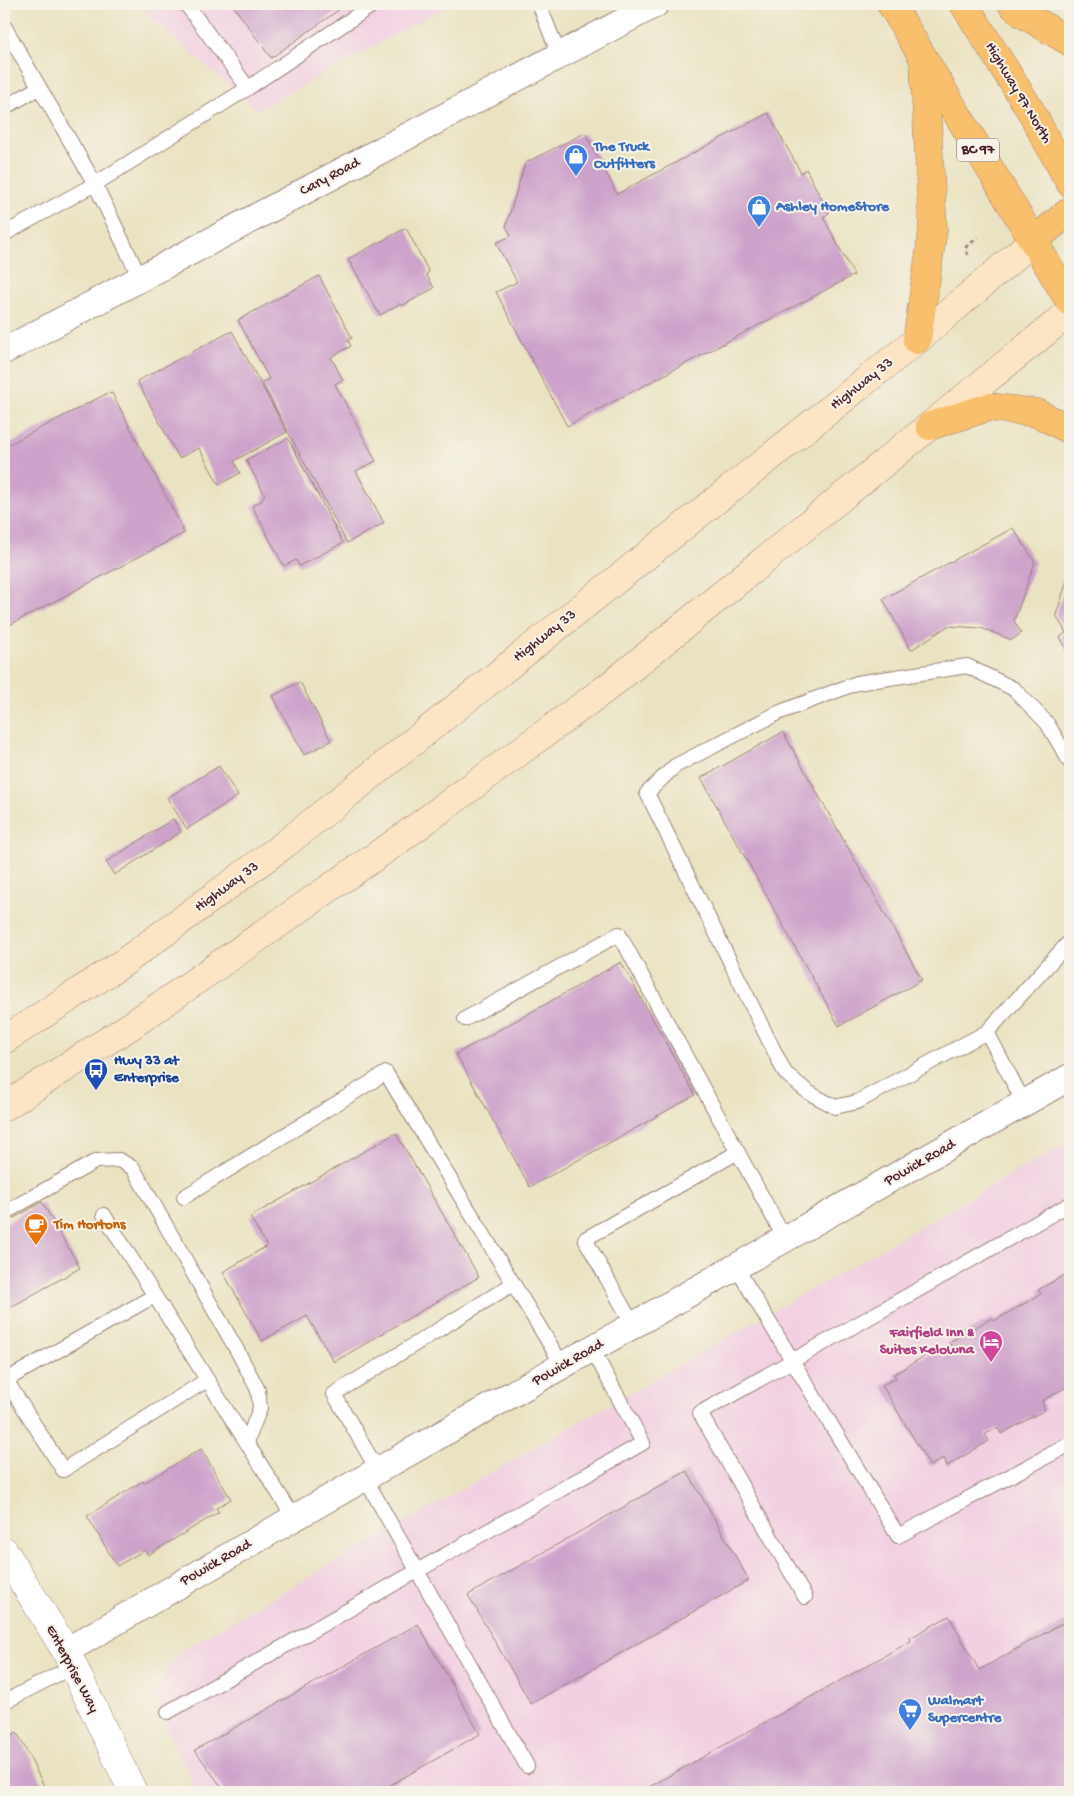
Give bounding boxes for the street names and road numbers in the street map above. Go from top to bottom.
street label: Highway 97 North [981,39,1055,147]
road number: BC 97 [957,138,999,162]
street label: Cary Road [297,153,364,200]
street label: Highway 33 [827,354,897,414]
street label: Highway 33 [510,606,580,666]
street label: Highway 33 [191,858,263,916]
street label: Powick Road [880,1135,960,1191]
street label: Powick Road [528,1335,608,1391]
street label: Powick Road [176,1535,256,1591]
street label: Enterprise Way [41,1622,103,1717]

